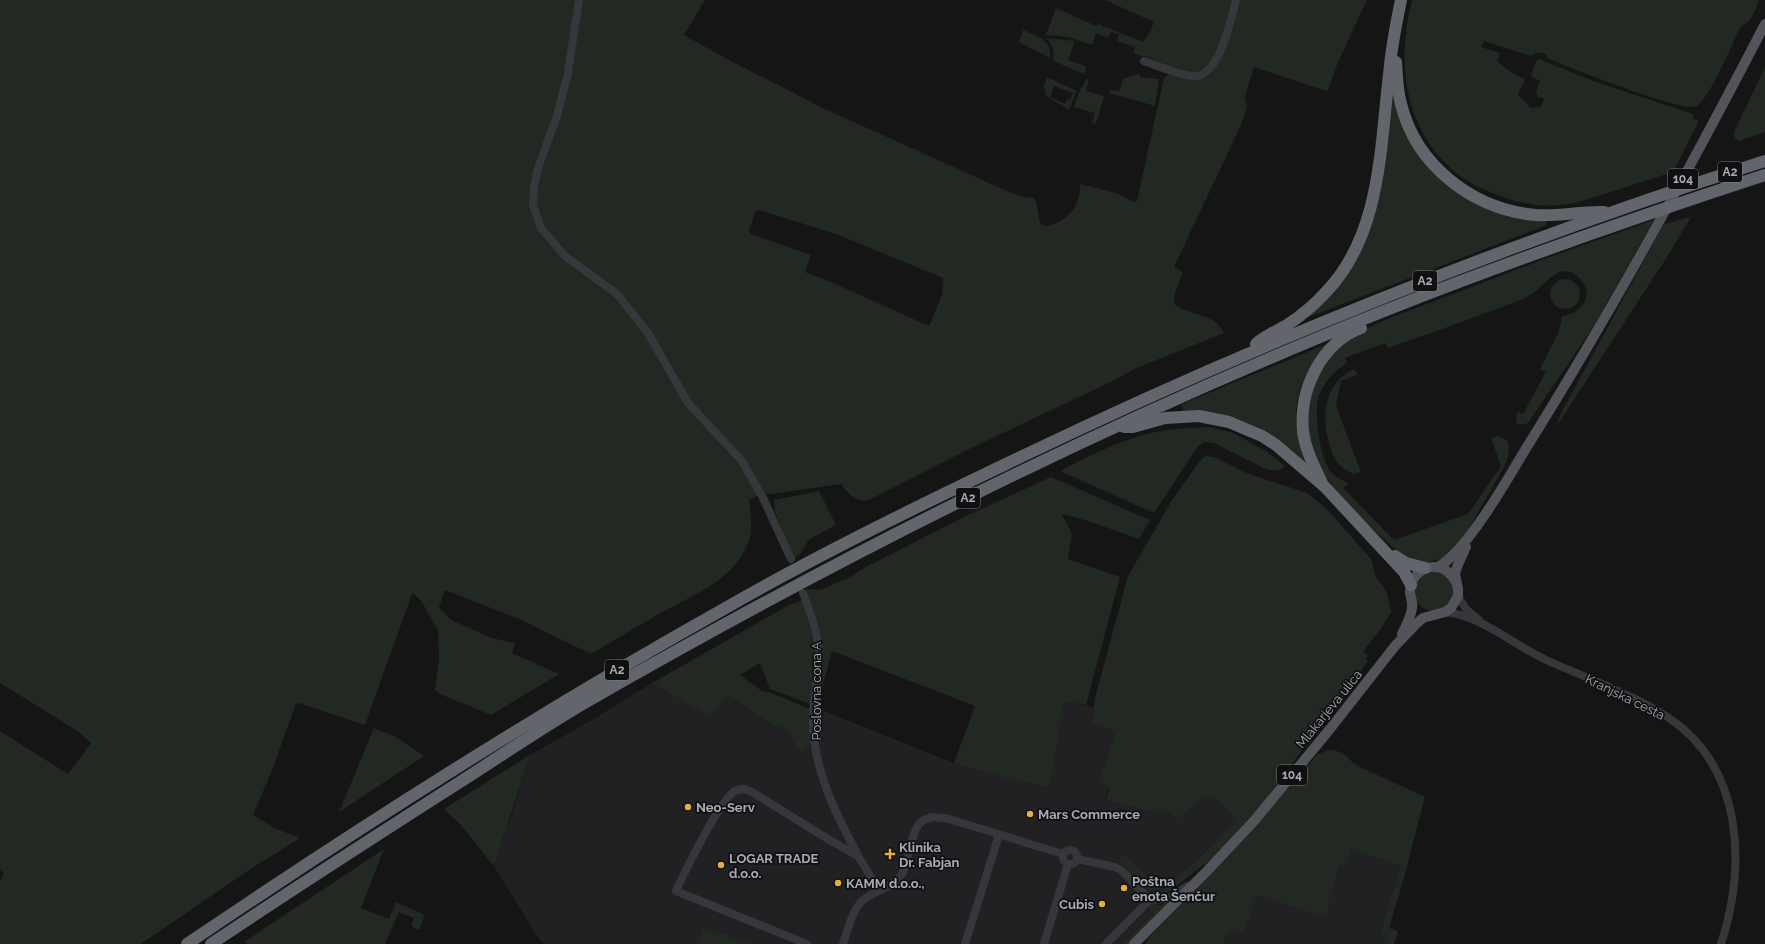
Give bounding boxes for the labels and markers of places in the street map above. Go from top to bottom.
place label: Neo-Serv [696,800,756,815]
marker: Neo-Serv [683,802,693,812]
place label: Mars Commerce [1038,807,1140,822]
marker: Mars Commerce [1025,809,1035,819]
place label: Klinika Dr. Fabjan [899,840,960,870]
marker: Klinika Dr. Fabjan [884,848,896,860]
place label: LOGAR TRADE d.o.o. [729,851,818,881]
marker: LOGAR TRADE d.o.o. [716,860,726,870]
place label: Poštna enota Šenčur [1132,874,1215,904]
place label: KAMM d.o.o., [846,876,924,891]
marker: KAMM d.o.o., [833,878,843,888]
marker: Poštna enota Šenčur [1119,883,1129,893]
place label: Cubis [1059,897,1095,912]
marker: Cubis [1097,899,1107,909]

